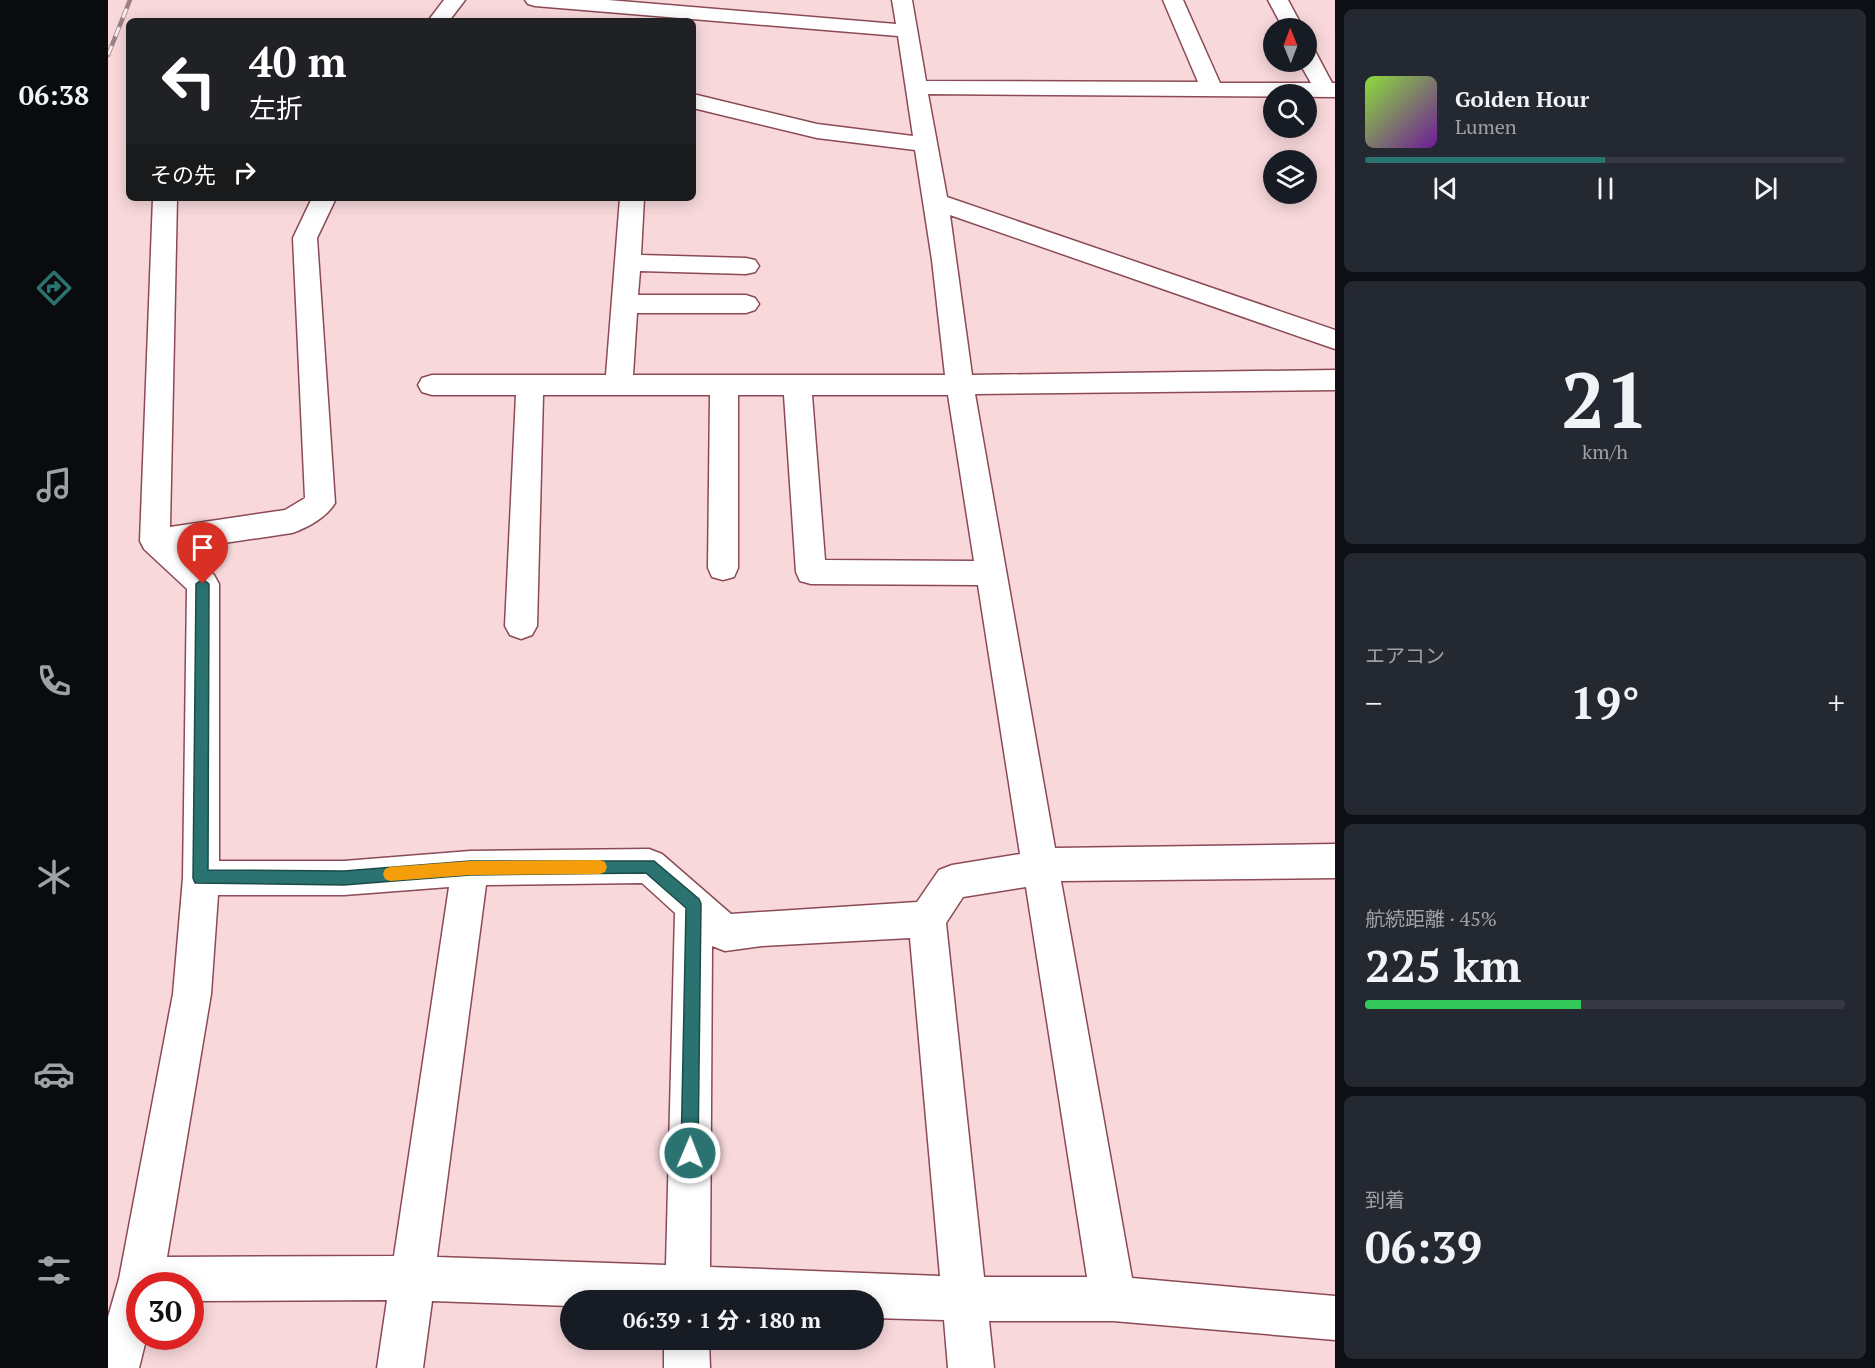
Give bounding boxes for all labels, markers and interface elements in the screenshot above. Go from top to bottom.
north arrow [1263,18,1317,72]
map controls [1263,18,1317,204]
text: 40 m [249,33,347,89]
icon: left [150,42,228,120]
text: 06:38 [19,77,89,113]
button: search [1263,84,1317,138]
text: Golden Hour [1455,84,1589,113]
text: 左折 [249,90,303,126]
text: Lumen [1455,113,1517,140]
button: layers [1263,150,1317,204]
icon: right [228,156,261,189]
text: その先 [150,160,216,189]
icon: previous [1429,172,1462,205]
icon: pause [1589,172,1622,205]
icon: next [1749,172,1782,205]
icon: directions [33,267,75,309]
text: 21 [1561,347,1649,450]
text: km/h [1582,438,1628,465]
icon: music [33,464,75,506]
pin [177,522,228,584]
icon: arrive [186,531,219,564]
text: エアコン [1365,642,1445,669]
icon: phone [33,660,75,702]
text: 19° [1570,672,1640,732]
text: − [1365,681,1383,724]
text: + [1827,681,1845,724]
icon: climate [33,856,75,898]
text: 航続距離 · 45% [1365,905,1497,932]
text: 225 km [1365,935,1521,995]
icon: car [33,1053,75,1095]
position arrow [658,1121,722,1185]
text: 到着 [1365,1186,1405,1213]
text: 06:39 [1365,1216,1482,1276]
icon: filters [33,1249,75,1291]
speed limit sign: 30 [126,1272,204,1350]
text: 06:39 · 1 分 · 180 m [623,1305,821,1334]

